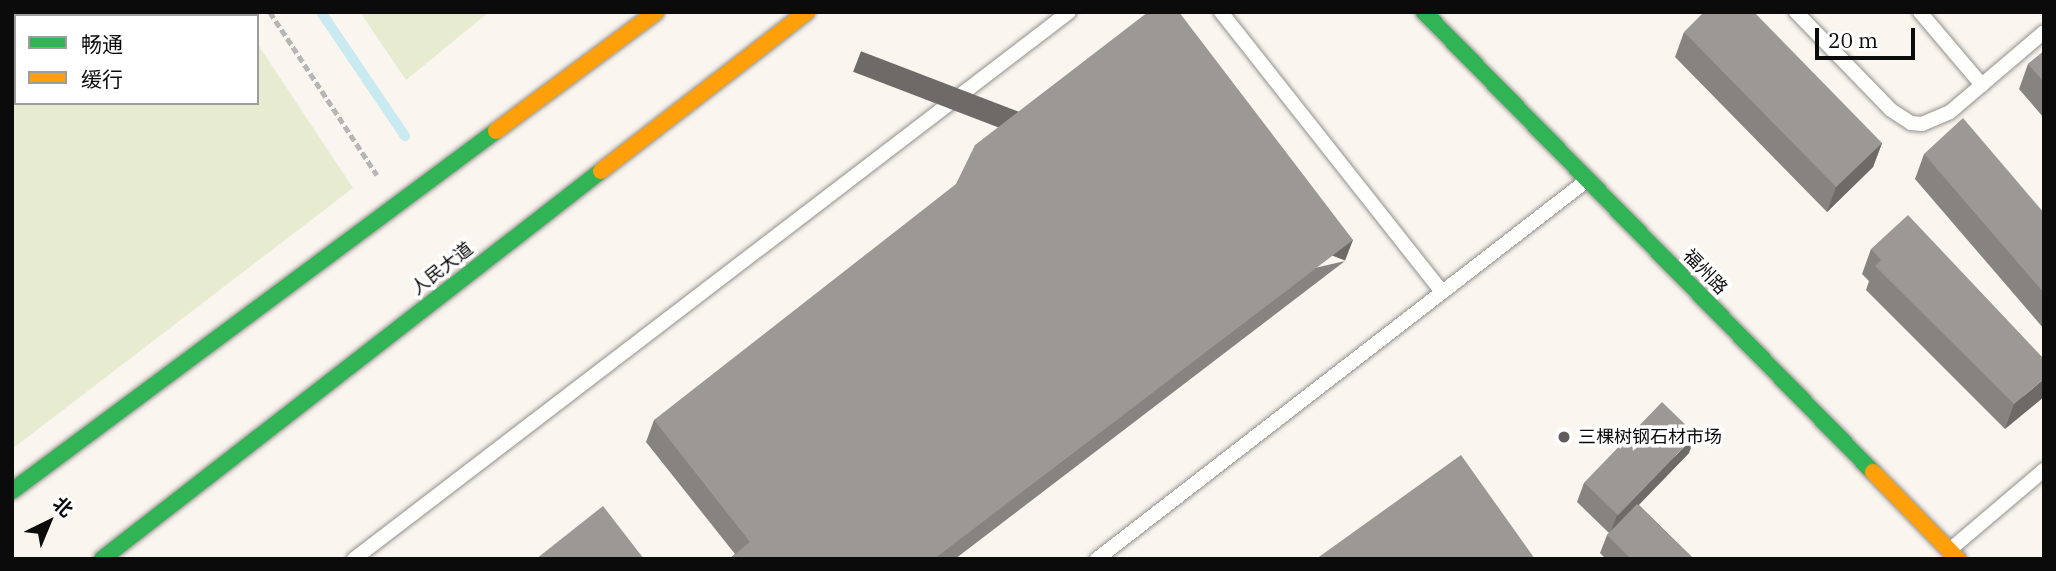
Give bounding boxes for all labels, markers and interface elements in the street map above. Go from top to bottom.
legend [14,14,259,105]
scale bar [1818,14,1918,58]
text: 20 m [1828,26,1878,54]
text: 畅通 [81,30,123,58]
text: 缓行 [81,65,123,93]
street label: 人民大道 [407,238,477,300]
street label: 福州路 [1678,245,1732,299]
place label: 三棵树钢石材市场 [1578,426,1722,448]
marker: 三棵树钢石材市场 [1556,429,1572,445]
north arrow [14,487,84,557]
text: 北 [48,491,78,522]

